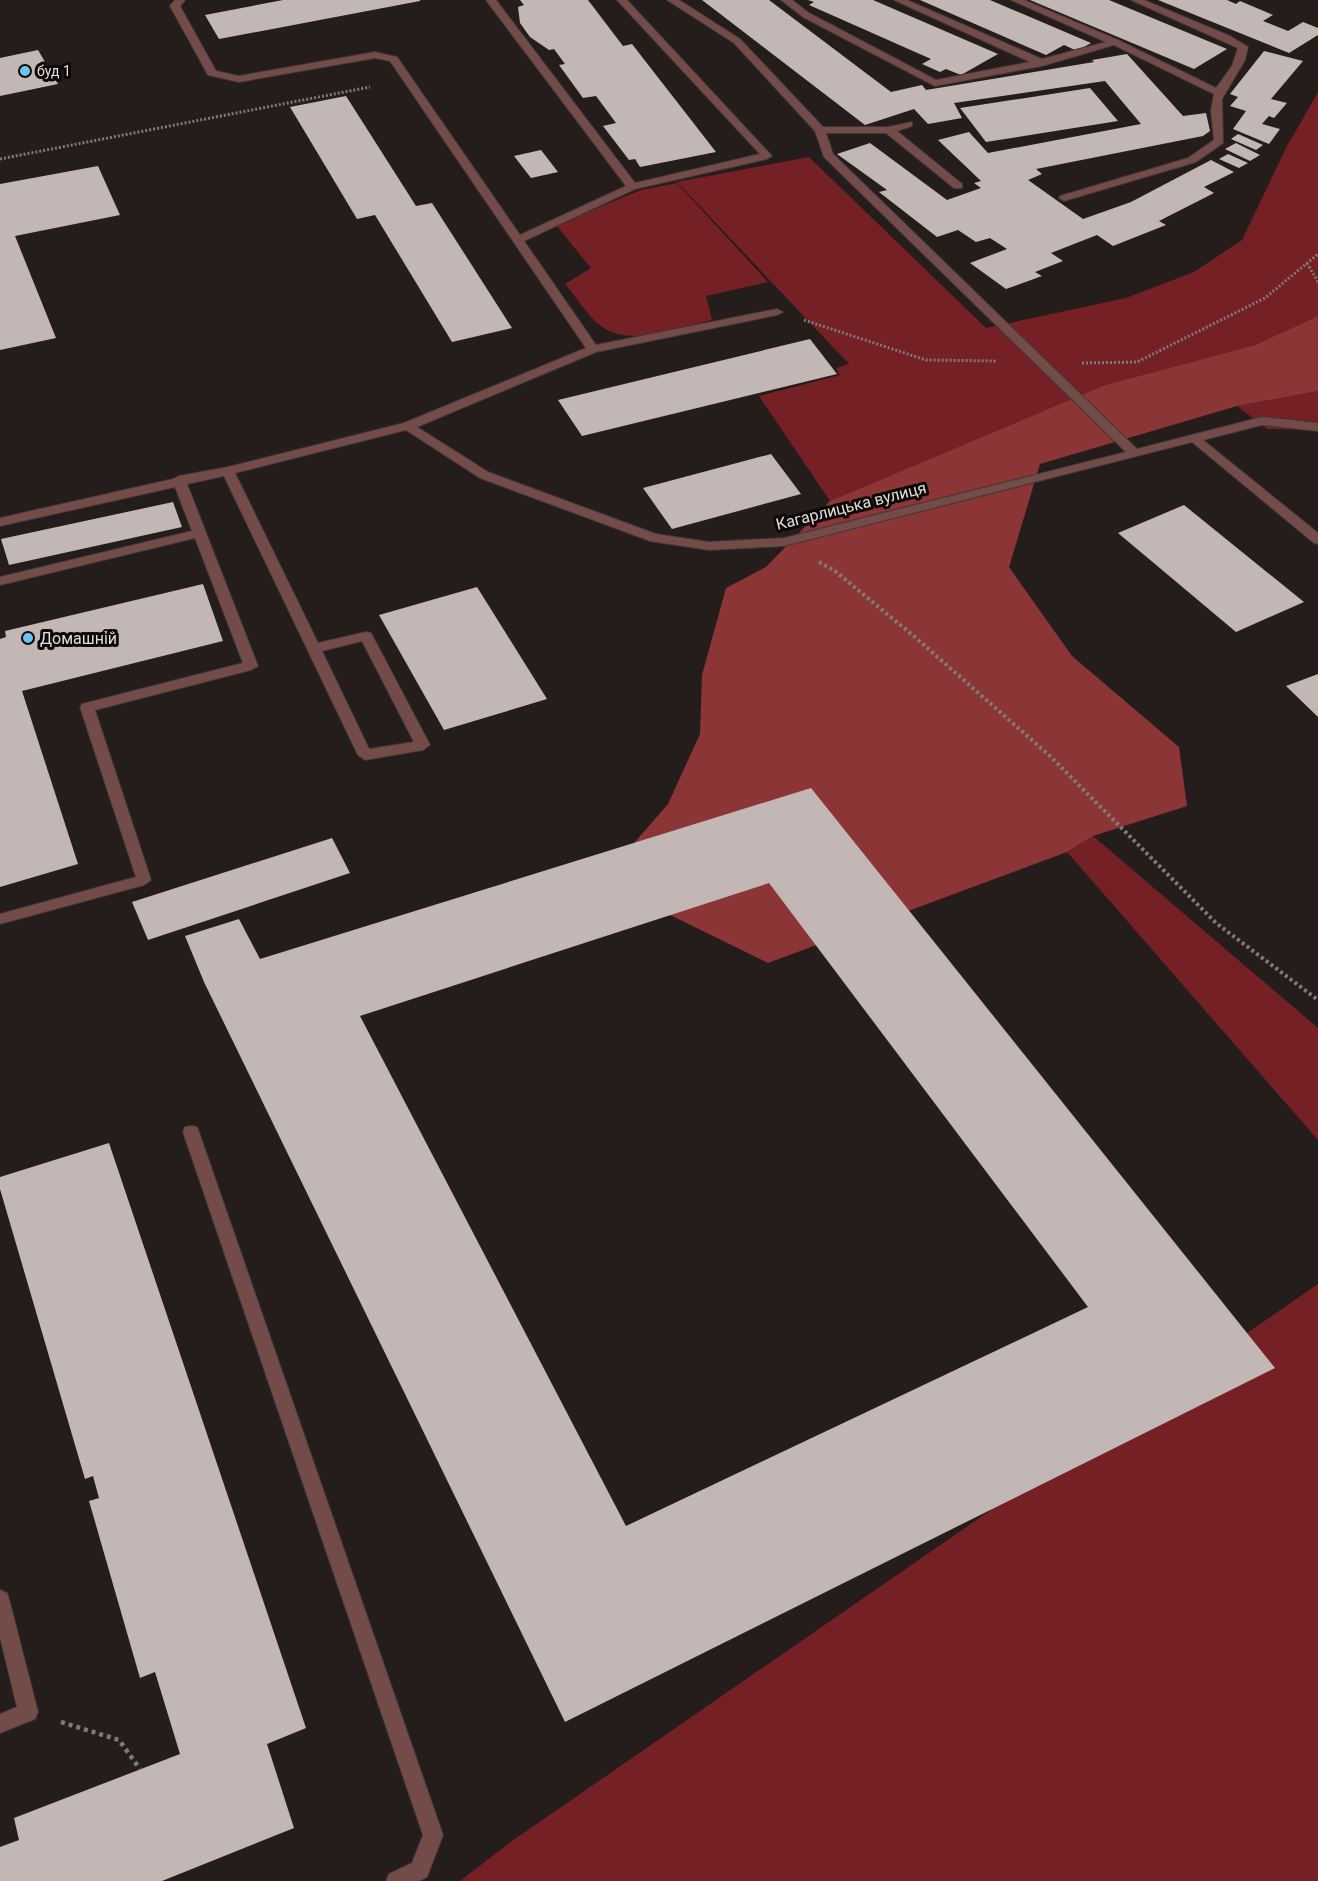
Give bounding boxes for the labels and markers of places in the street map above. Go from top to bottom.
place label: буд 1 [37,63,71,79]
marker: буд 1 [18,64,32,78]
place label: Домашній [40,629,117,648]
marker: Домашній [21,631,35,645]

